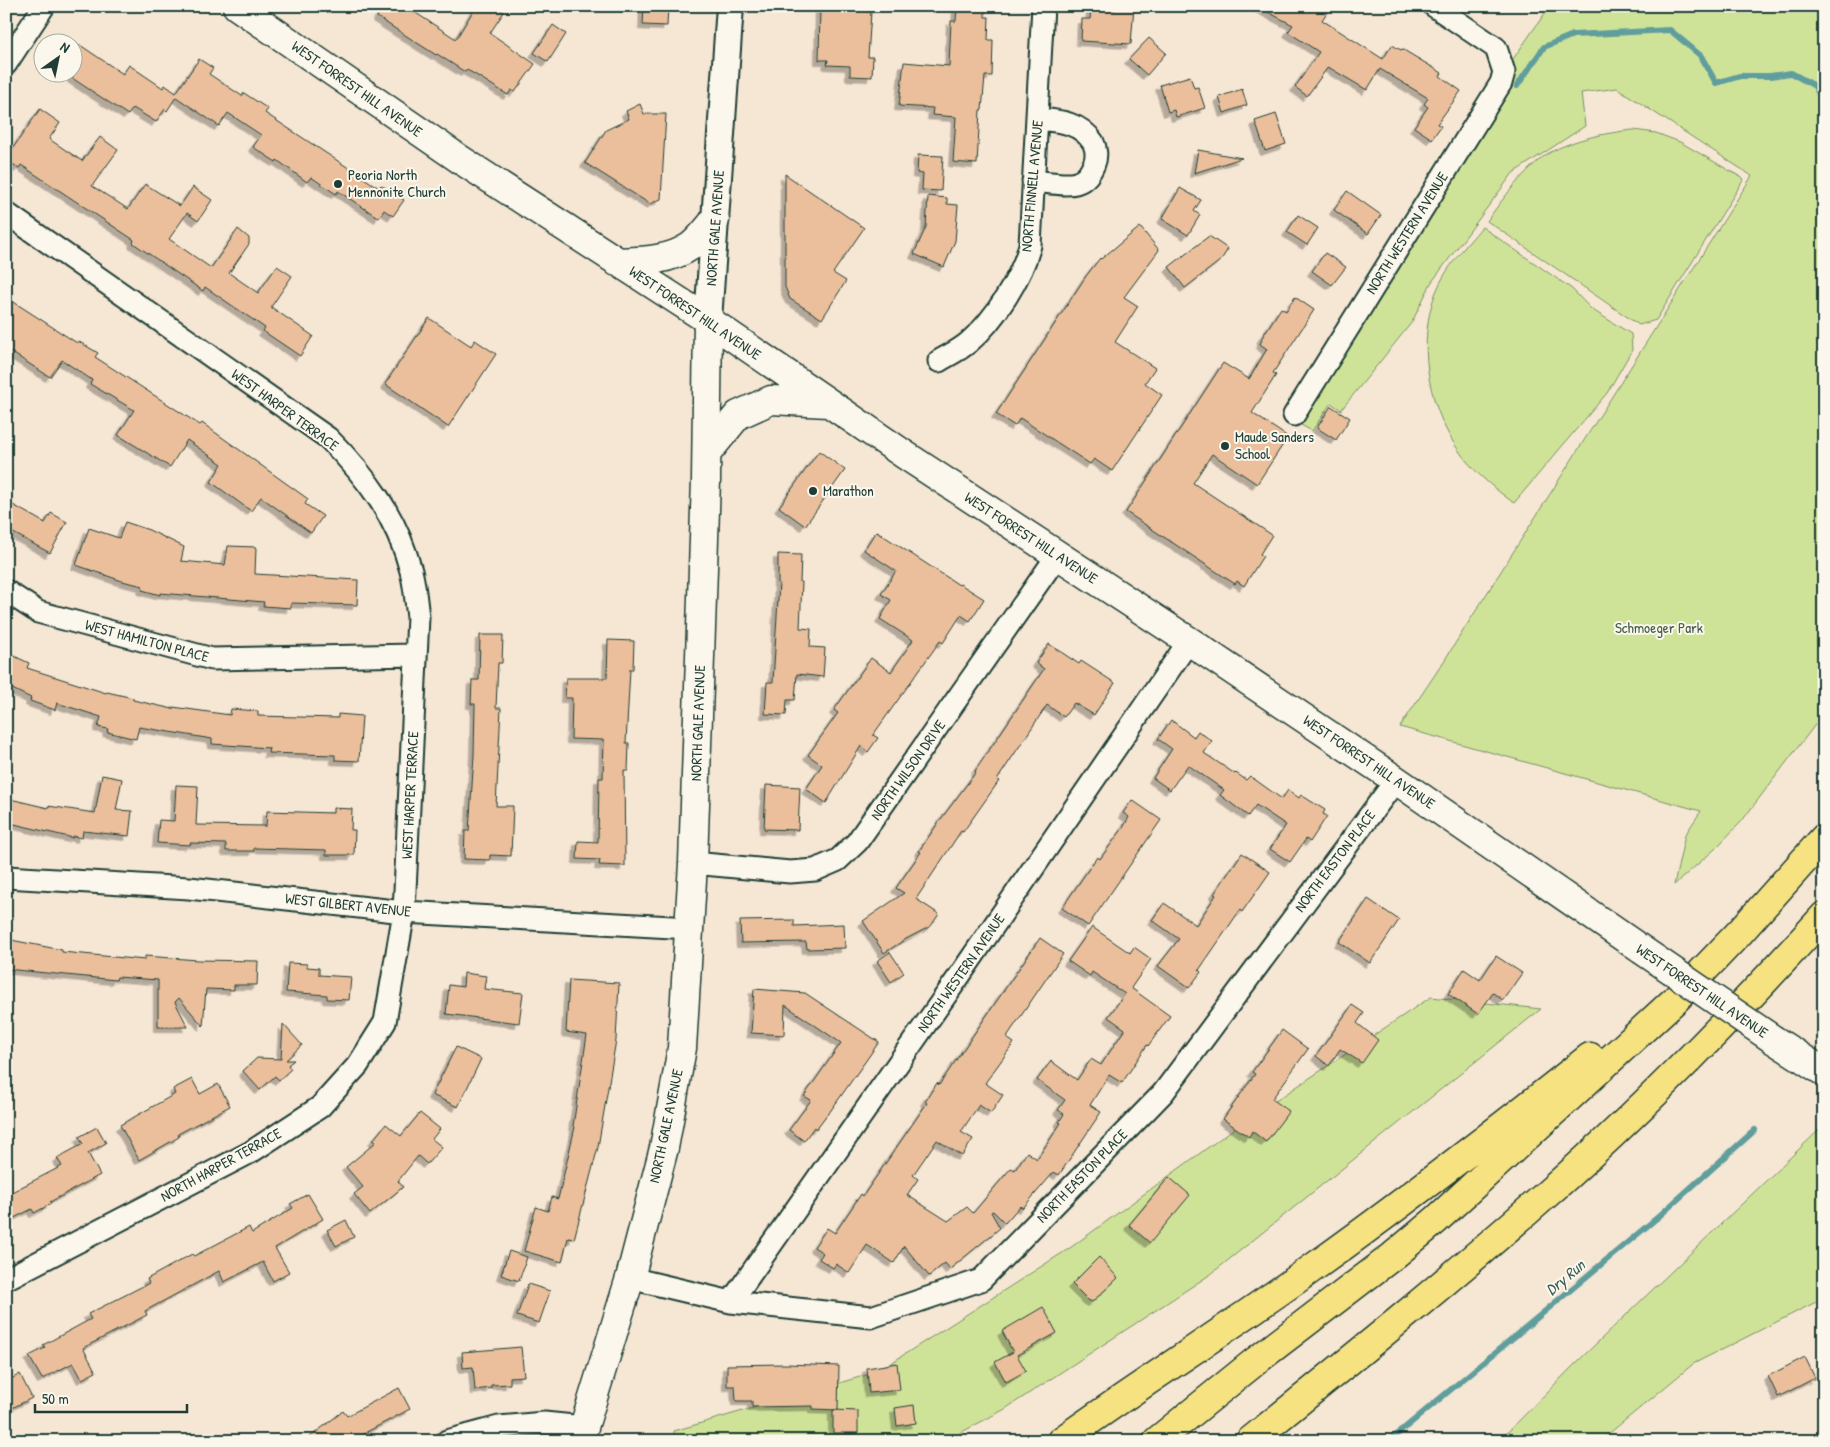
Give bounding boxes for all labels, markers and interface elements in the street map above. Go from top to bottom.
north arrow [32,32,82,82]
street label: WEST FORREST HILL AVENUE [288,35,427,142]
text: N [57,37,74,57]
street label: NORTH FINNELL AVENUE [1015,119,1048,253]
place label: Peoria North Mennonite Church [348,164,446,202]
street label: NORTH WESTERN AVENUE [1360,167,1453,298]
street label: NORTH GALE AVENUE [700,169,729,287]
marker: Peoria North Mennonite Church [332,178,344,190]
street label: WEST FORREST HILL AVENUE [625,260,766,365]
street label: WEST HARPER TERRACE [227,364,344,456]
place label: Maude Sanders School [1235,426,1314,464]
marker: Maude Sanders School [1219,440,1231,452]
place label: Marathon [823,480,874,501]
marker: Marathon [807,485,819,497]
street label: WEST FORREST HILL AVENUE [960,487,1102,589]
street label: WEST HAMILTON PLACE [83,614,212,667]
park label: Schmoeger Park [1615,617,1703,638]
street label: NORTH GALE AVENUE [685,664,710,781]
street label: WEST FORREST HILL AVENUE [1299,709,1440,814]
street label: NORTH WILSON DRIVE [865,715,950,824]
street label: WEST HARPER TERRACE [396,730,423,859]
street label: NORTH EASTON PLACE [1289,805,1380,916]
street label: WEST GILBERT AVENUE [284,887,412,922]
street label: NORTH WESTERN AVENUE [912,909,1010,1036]
street label: WEST FORREST HILL AVENUE [1632,938,1773,1043]
street label: NORTH GALE AVENUE [643,1067,688,1185]
street label: NORTH HARPER TERRACE [156,1122,285,1207]
street label: NORTH EASTON PLACE [1031,1124,1132,1227]
water label: Dry Run [1541,1253,1591,1300]
scale bar [35,1382,188,1414]
text: 50 m [42,1388,69,1409]

